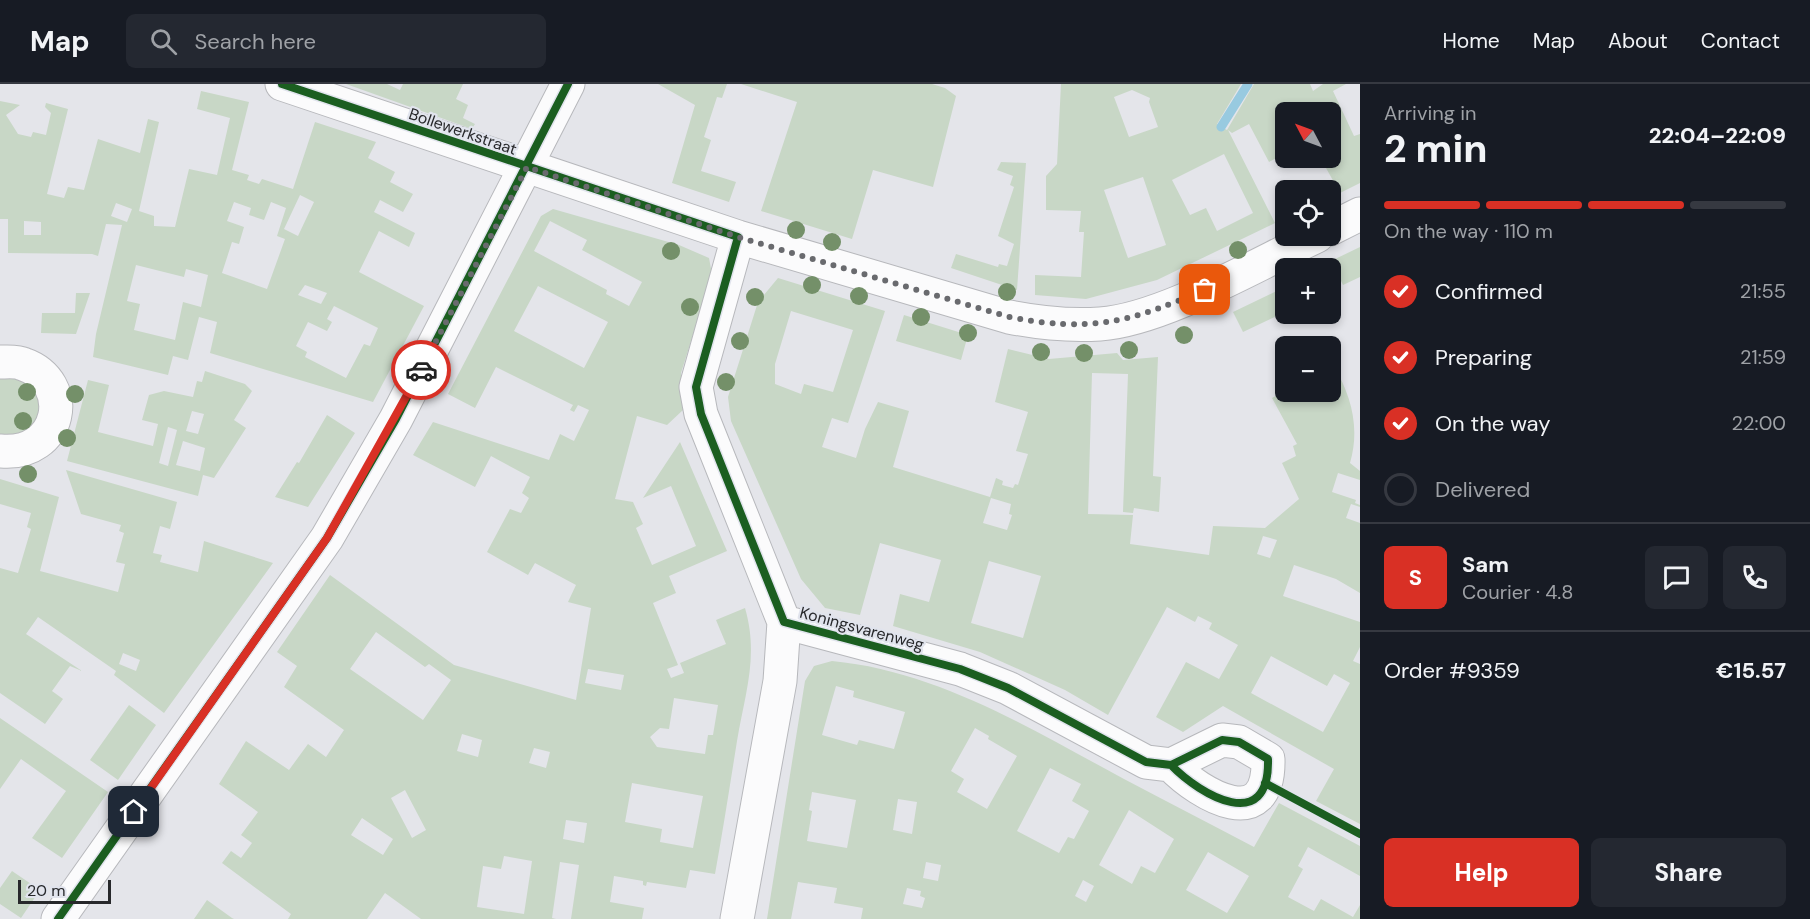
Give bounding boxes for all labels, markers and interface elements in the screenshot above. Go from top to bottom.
search box [126,14,546,68]
text: Map [30,23,90,60]
icon: search [147,25,180,58]
text: Search here [195,27,316,56]
text: Home [1442,27,1500,55]
text: Map [1533,27,1575,55]
text: About [1608,27,1668,55]
text: Contact [1701,27,1780,55]
text: Arriving in [1384,100,1476,126]
north arrow [1275,102,1341,168]
map controls [1275,102,1341,402]
street label: Bollewerkstraat [406,103,520,160]
text: 22:04–22:09 [1649,121,1786,150]
text: 2 min [1384,123,1488,174]
button: locate [1275,180,1341,246]
text: On the way · 110 m [1384,218,1553,244]
button: + [1275,258,1341,324]
pin [1179,264,1230,315]
icon: bag [1188,273,1221,306]
icon: check [1384,275,1417,308]
text: Confirmed [1435,277,1543,306]
text: 21:55 [1740,278,1786,304]
button: − [1275,336,1341,402]
courier [391,340,451,400]
icon: check [1384,341,1417,374]
text: Preparing [1435,343,1532,372]
text: 21:59 [1740,344,1786,370]
icon: car [405,354,438,387]
icon: check [1384,407,1417,440]
text: On the way [1435,409,1550,438]
text: 22:00 [1732,410,1786,436]
text: Delivered [1435,475,1530,504]
button: chat [1645,546,1708,609]
button: phone [1723,546,1786,609]
text: Sam [1462,550,1509,579]
text: S [1409,563,1422,592]
text: Courier · 4.8 [1462,579,1573,605]
street label: Koningsvarenweg [798,602,926,655]
text: Order #9359 [1384,656,1520,685]
text: €15.57 [1716,656,1786,685]
pin [108,786,159,837]
icon: home [117,795,150,828]
button: Help [1384,838,1579,907]
button: Share [1591,838,1786,907]
scale bar [18,877,111,904]
text: 20 m [27,880,66,901]

